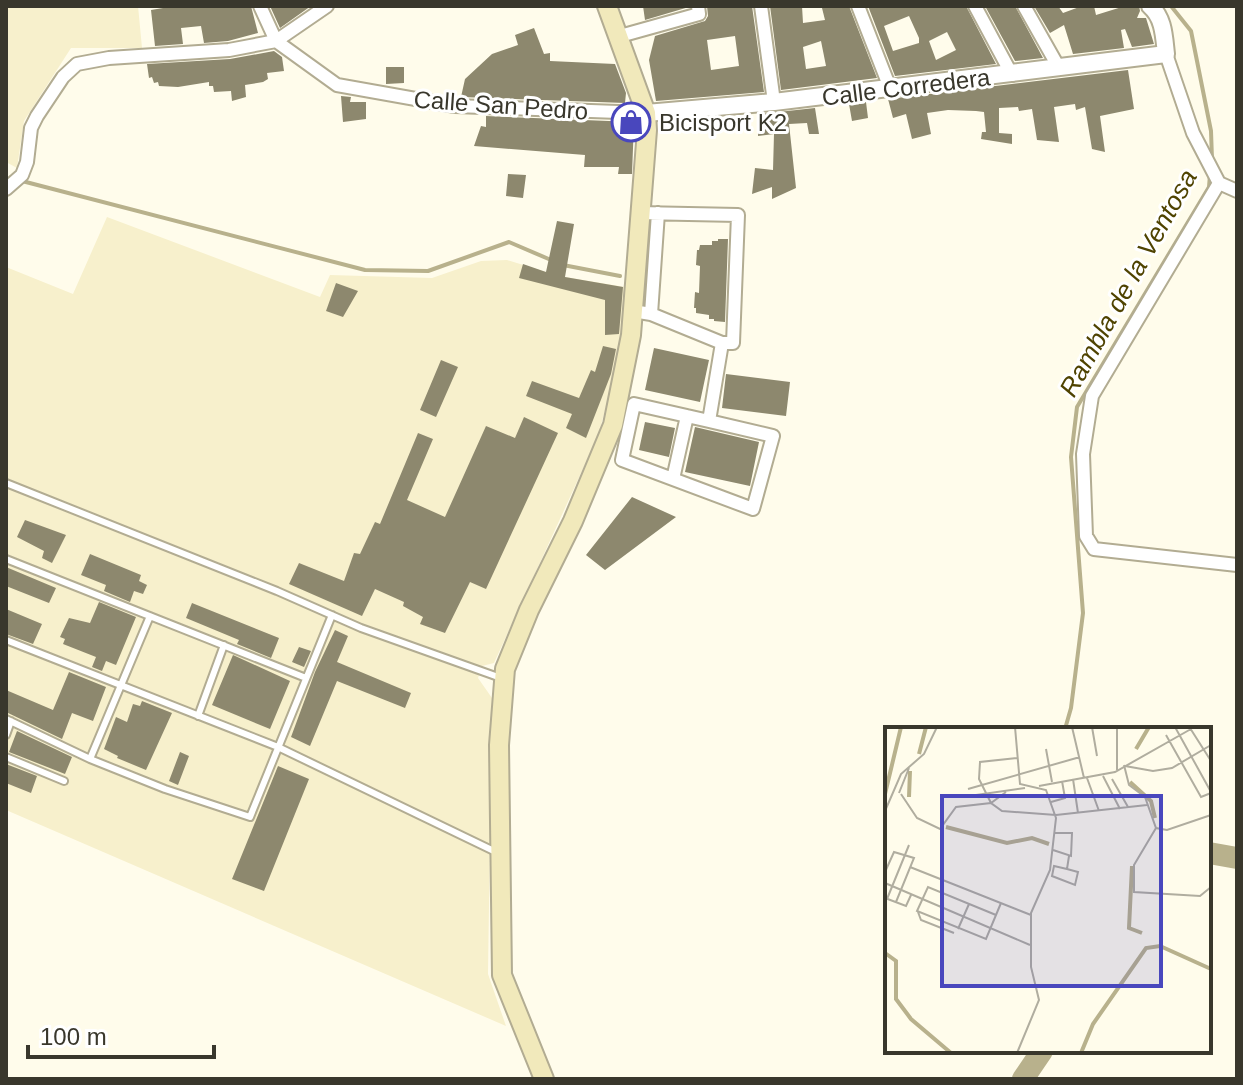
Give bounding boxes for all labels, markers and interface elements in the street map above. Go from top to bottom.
street label: Calle Corredera [820,63,992,111]
street label: Calle San Pedro [413,85,589,125]
shop icon: Bicisport K2 [610,101,652,143]
place label: Bicisport K2 [659,109,787,136]
water label: Rambla de la Ventosa [1053,164,1203,402]
inset map [885,727,1211,1053]
scale bar [28,1009,214,1059]
text: 100 m [40,1023,107,1050]

